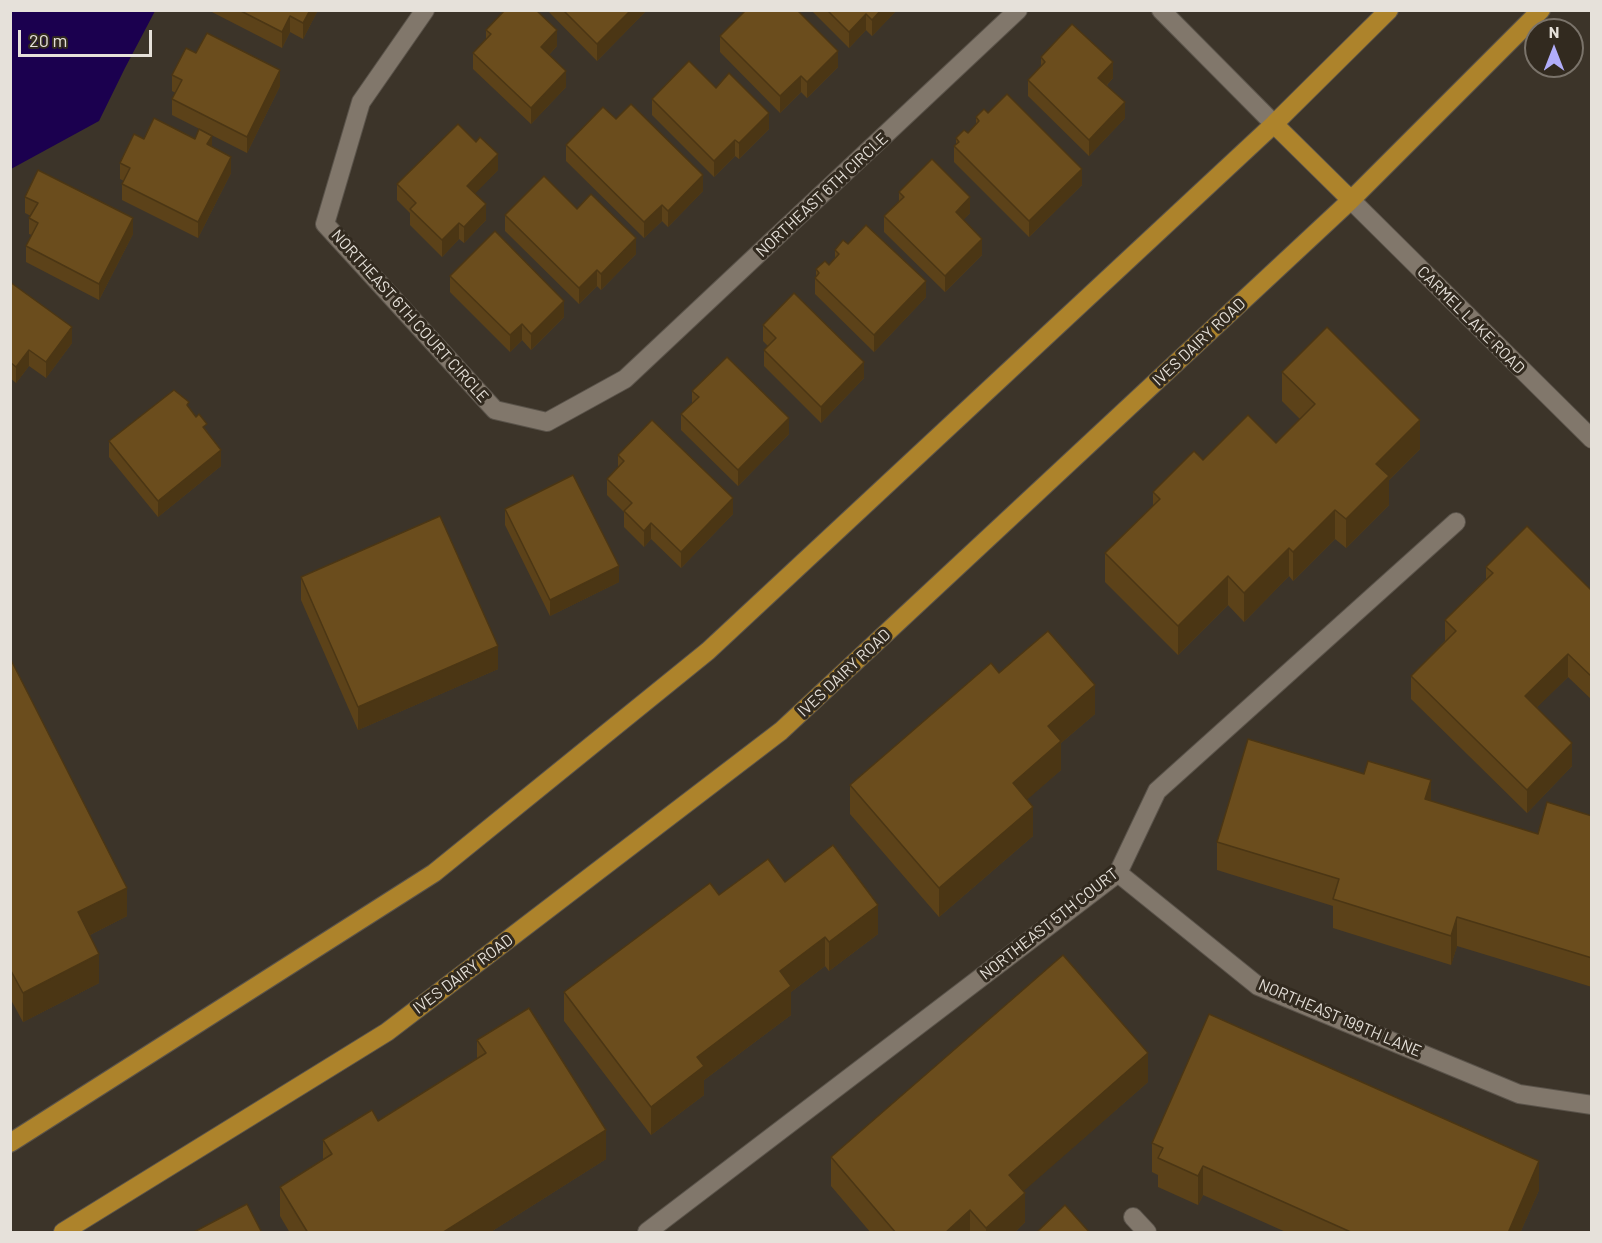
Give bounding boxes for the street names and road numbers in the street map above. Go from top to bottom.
street label: NORTHEAST 6TH CIRCLE [752,129,892,261]
street label: NORTHEAST 6TH COURT CIRCLE [327,226,493,406]
street label: CARMEL LAKE ROAD [1413,262,1529,378]
street label: IVES DAIRY ROAD [1149,294,1249,390]
street label: IVES DAIRY ROAD [794,625,894,721]
street label: NORTHEAST 5TH COURT [976,864,1122,984]
street label: IVES DAIRY ROAD [409,930,517,1018]
street label: NORTHEAST 199TH LANE [1256,975,1424,1061]

